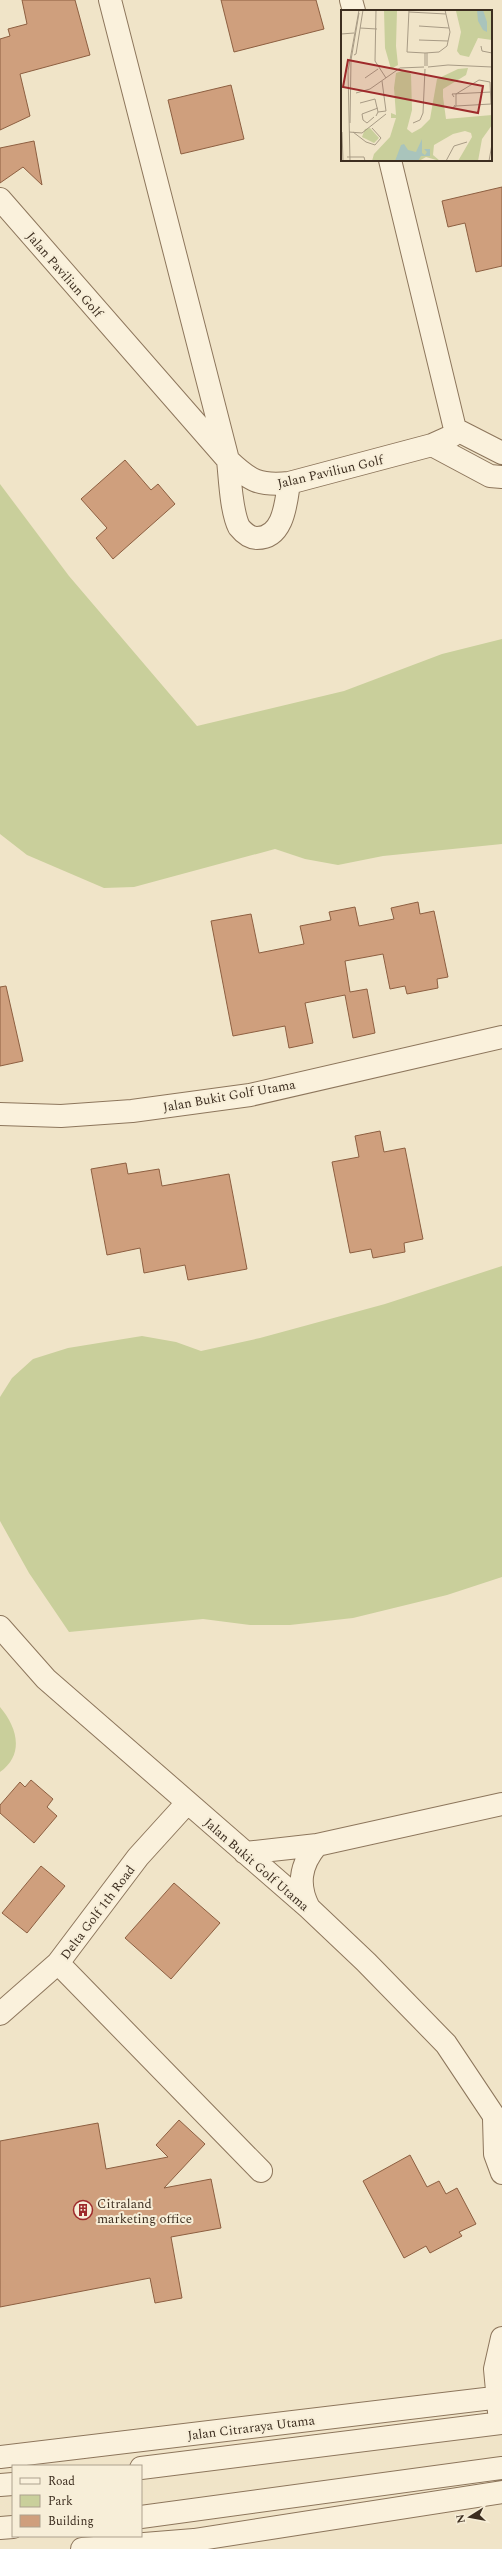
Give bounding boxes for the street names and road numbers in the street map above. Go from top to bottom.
street label: Jalan Paviliun Golf [21,227,108,323]
street label: Jalan Paviliun Golf [275,450,387,494]
street label: Jalan Bukit Golf Utama [161,1074,298,1117]
street label: Jalan Bukit Golf Utama [199,1813,314,1917]
street label: Delta Golf 1th Road [55,1861,140,1964]
street label: Jalan Citraraya Utama [186,2410,317,2446]

